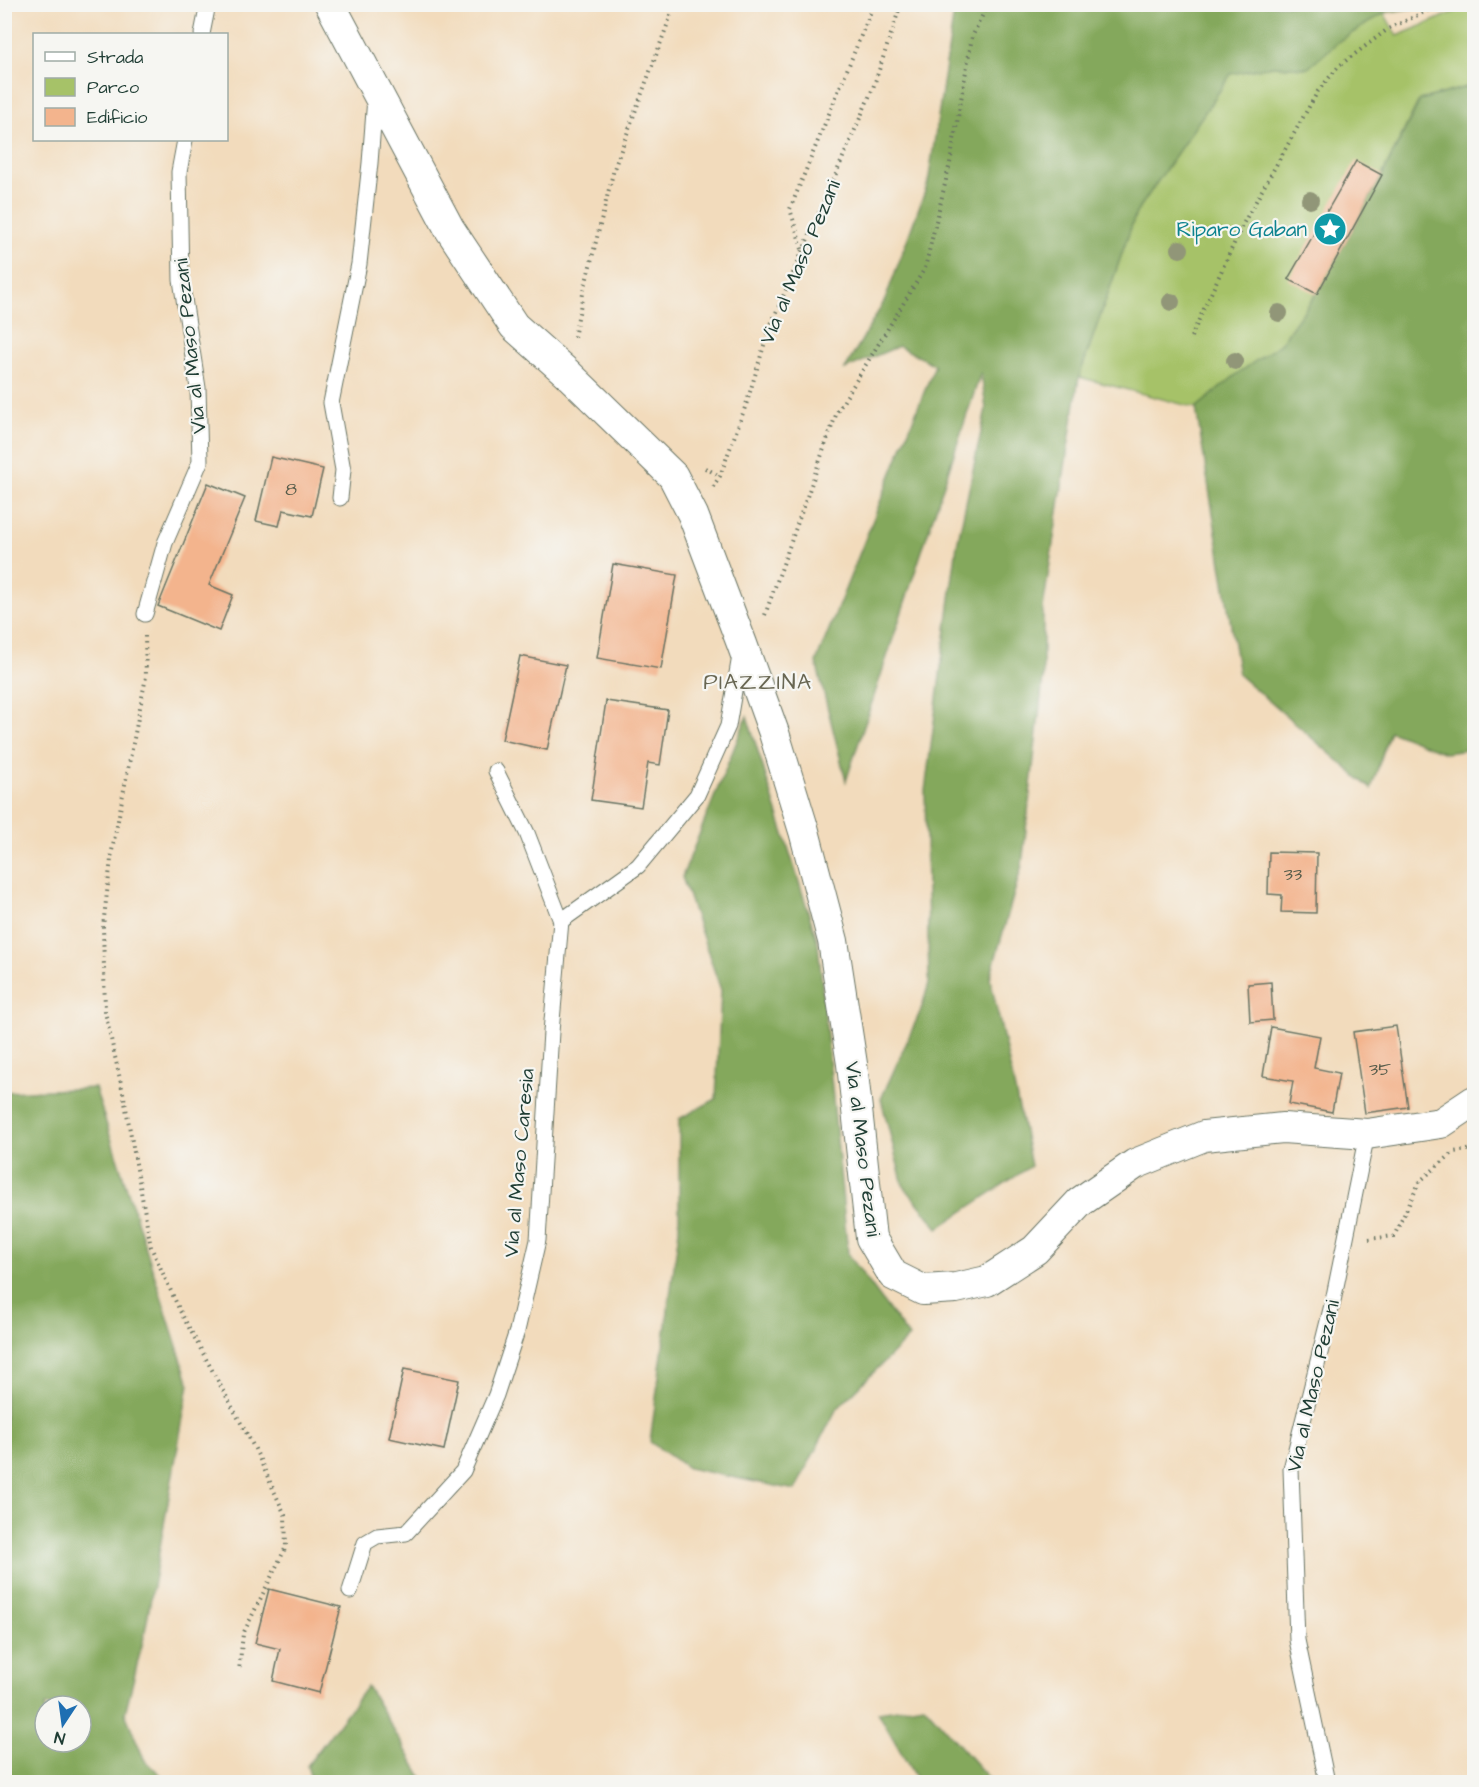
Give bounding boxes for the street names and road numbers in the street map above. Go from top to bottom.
street label: Via al Maso Pezani [752,175,848,349]
street label: Via al Maso Pezani [166,257,214,435]
street label: Via al Maso Pezani [838,1060,888,1238]
street label: Via al Maso Caresia [496,1067,542,1259]
street label: Via al Maso Pezani [1279,1297,1347,1475]

